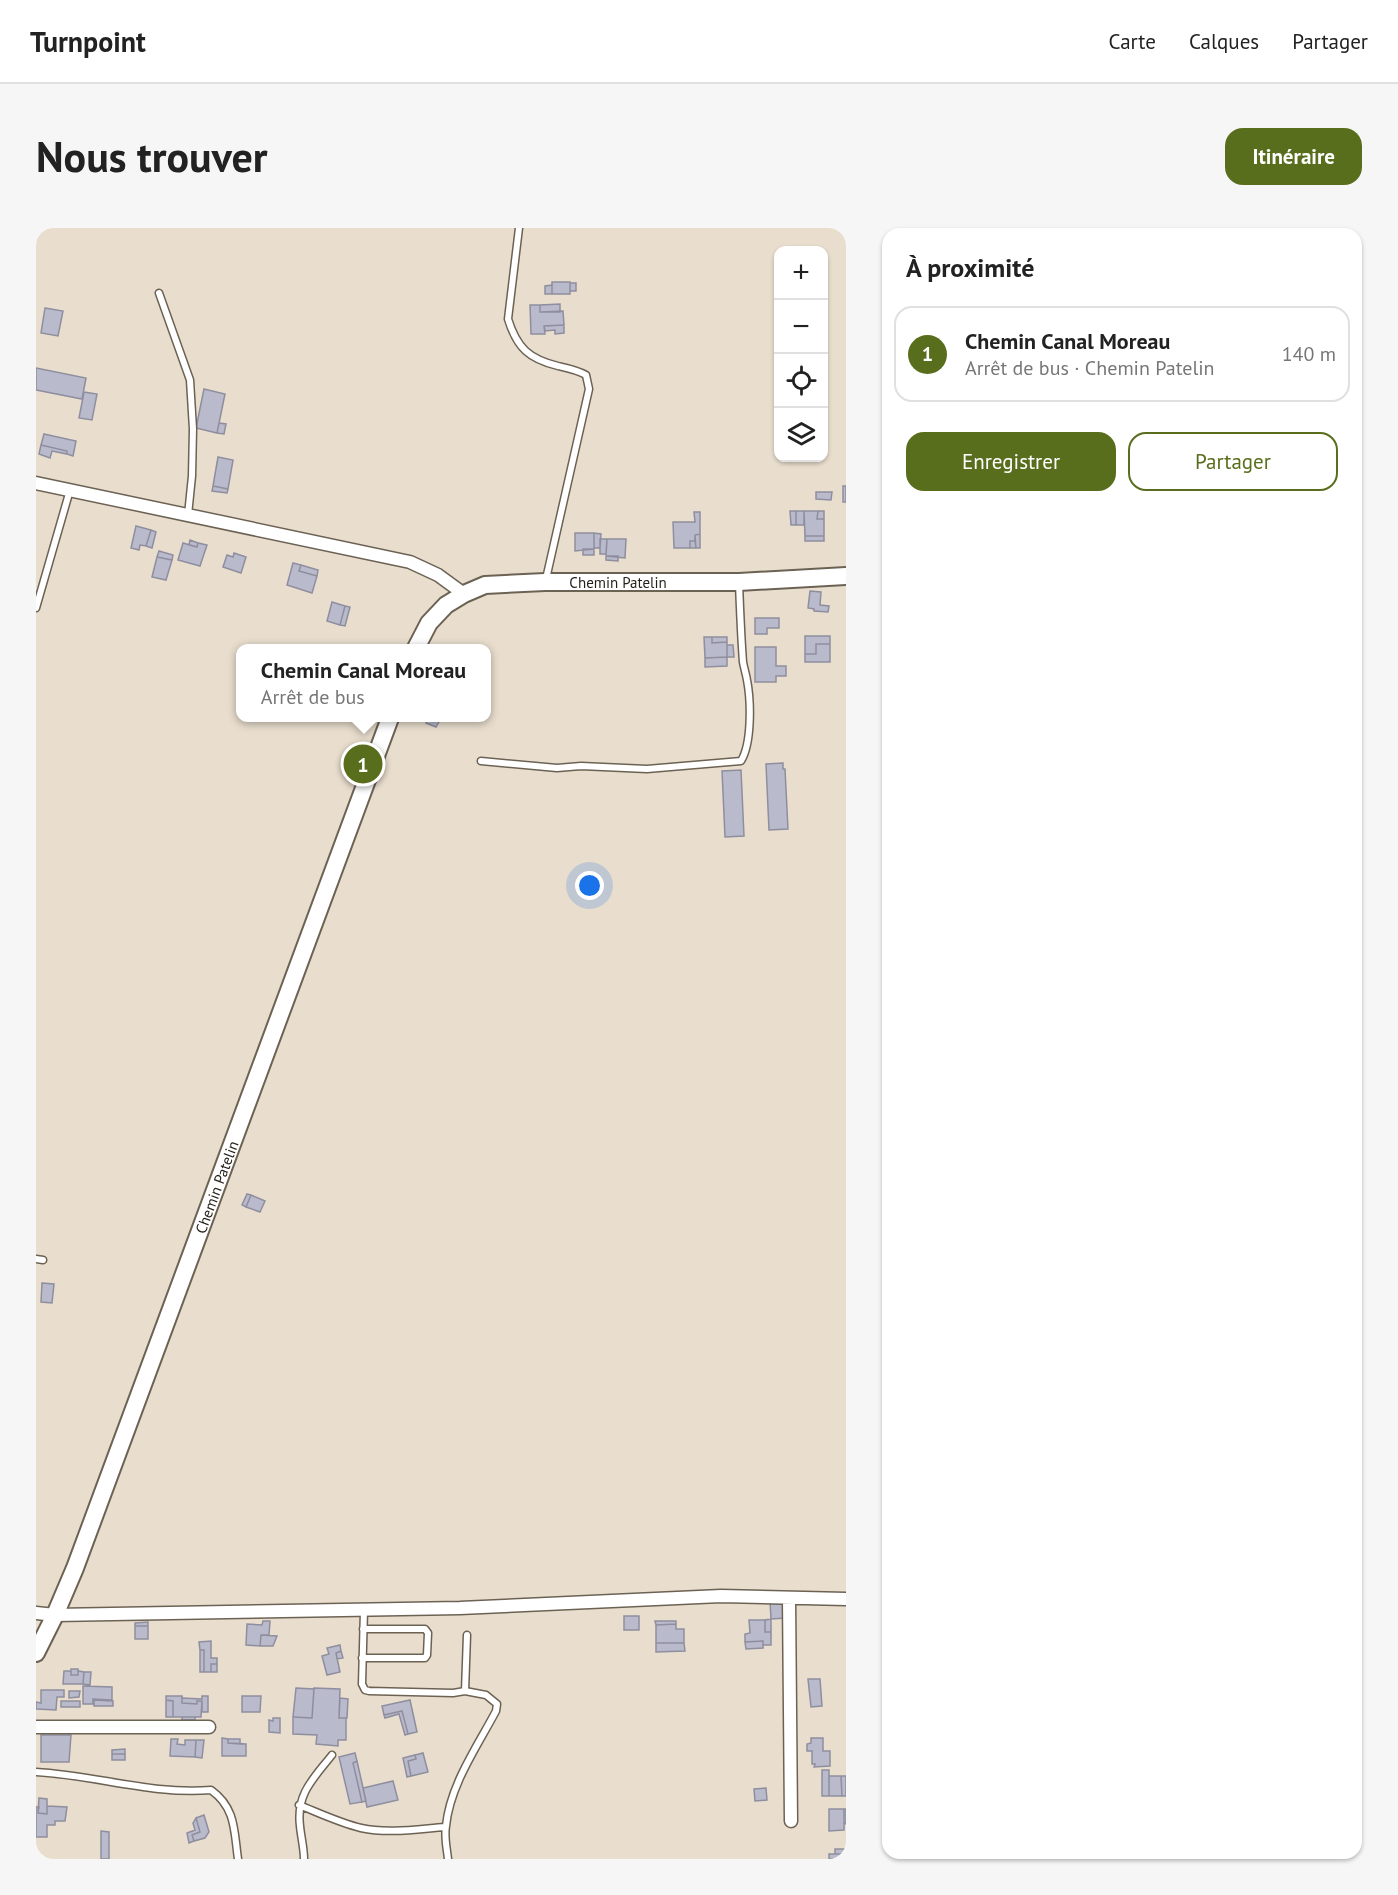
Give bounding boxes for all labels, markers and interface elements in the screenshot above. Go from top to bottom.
text: Turnpoint [30,23,146,60]
text: Carte [1109,28,1156,55]
text: Calques [1189,28,1259,55]
text: Partager [1292,28,1368,55]
button: Itinéraire [1225,128,1362,185]
text: Nous trouver [36,129,267,184]
map controls [774,246,828,462]
button: + [774,246,828,300]
text: À proximité [906,251,1034,284]
button: − [774,300,828,354]
text: Chemin Canal Moreau [965,327,1170,355]
text: 1 [922,341,933,367]
text: 140 m [1282,341,1336,367]
button: locate [774,354,828,408]
text: Arrêt de bus · Chemin Patelin [965,355,1215,381]
button: layers [774,408,828,462]
button: Enregistrer [906,432,1116,491]
button: Partager [1128,432,1338,491]
street label: Chemin Patelin [569,573,667,592]
popup [236,644,491,722]
text: Chemin Canal Moreau [261,656,466,684]
text: Arrêt de bus [261,684,365,710]
pin: 1 [344,742,382,786]
your location [575,871,604,900]
street label: Chemin Patelin [190,1138,242,1236]

